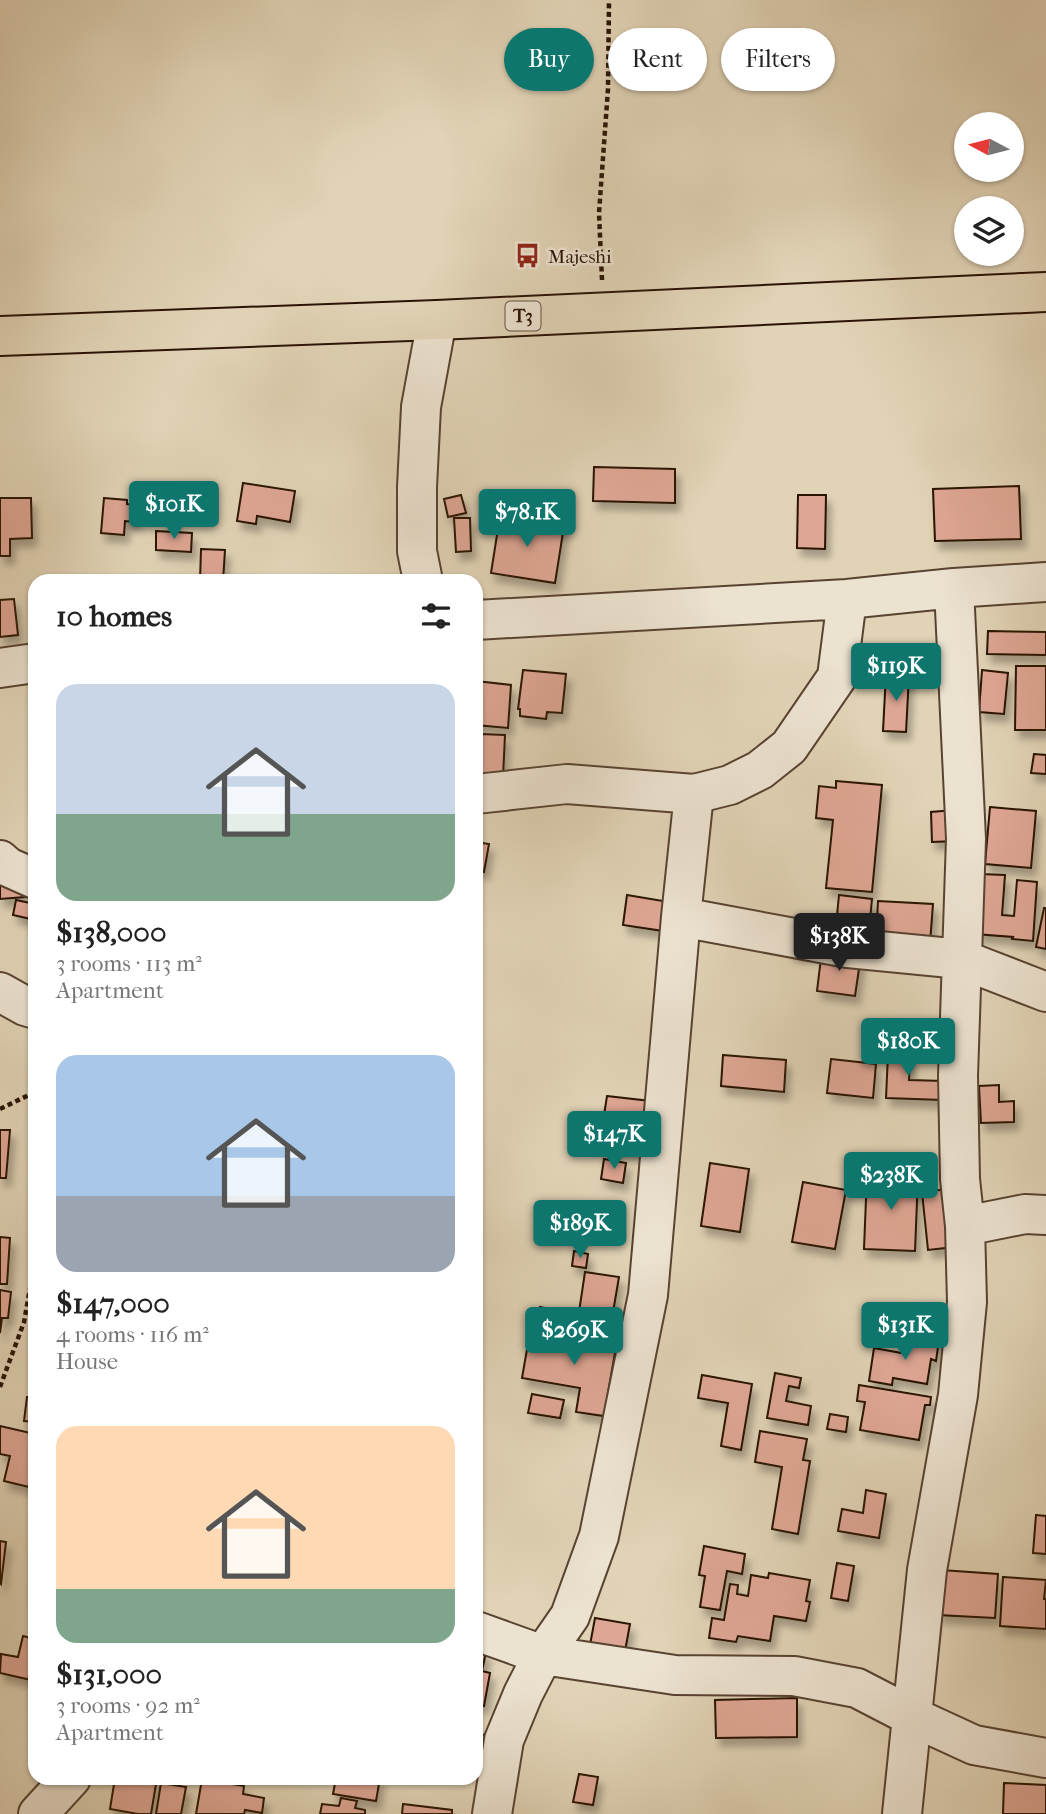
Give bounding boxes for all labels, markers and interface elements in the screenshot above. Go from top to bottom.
chip: Buy [504,28,594,91]
chip: Rent [608,28,707,91]
chip: Filters [721,28,835,91]
north arrow [954,112,1024,182]
map controls [954,112,1024,266]
button: layers [954,196,1024,266]
bus stop icon: Majeshi [514,242,542,270]
place label: Majeshi [548,246,612,268]
road number: T3 [505,302,540,330]
pin: $101K [125,482,223,541]
text: $101K [145,490,203,517]
pin: $78.1K [470,490,584,549]
text: $78.1K [495,498,559,525]
icon: filters [417,597,455,635]
text: 10 homes [56,599,172,634]
pin: $119K [847,644,945,703]
text: $119K [867,652,925,679]
icon: home [193,729,319,855]
pin: $138K [790,914,888,973]
text: $138,000 [56,915,166,950]
text: $138K [810,922,868,949]
text: 3 rooms · 113 m² [56,950,202,977]
text: Apartment [56,977,164,1004]
pin: $180K [859,1018,957,1078]
text: $180K [877,1027,939,1054]
icon: home [193,1100,319,1226]
pin: $147K [565,1112,663,1171]
text: $147K [583,1120,645,1147]
pin: $238K [842,1152,940,1212]
text: $238K [860,1161,922,1188]
pin: $189K [531,1200,629,1260]
text: $189K [549,1209,611,1236]
text: $147,000 [56,1286,170,1321]
pin: $131K [856,1302,954,1362]
pin: $269K [525,1308,623,1367]
text: $131K [877,1311,933,1338]
text: $269K [541,1316,607,1343]
text: 4 rooms · 116 m² [56,1321,209,1348]
text: House [56,1348,118,1375]
icon: home [193,1471,319,1597]
text: $131,000 [56,1657,162,1692]
text: 3 rooms · 92 m² [56,1692,200,1719]
text: Apartment [56,1719,164,1746]

